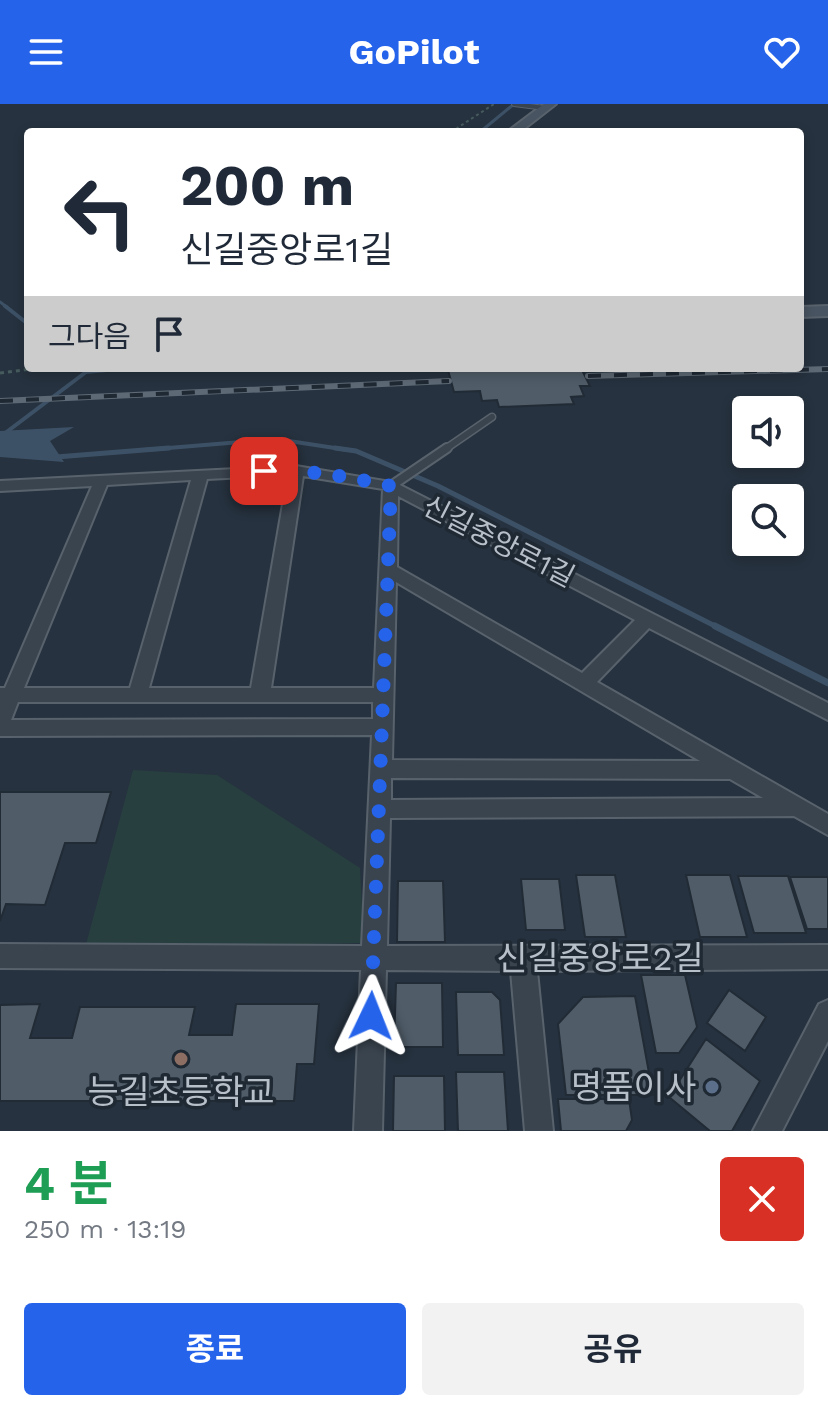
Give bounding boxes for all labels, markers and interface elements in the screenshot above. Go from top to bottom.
icon: menu [24,30,68,74]
icon: heart [760,30,804,74]
text: GoPilot [349,31,479,73]
text: 200 m [180,153,354,219]
icon: left [48,160,152,264]
text: 신길중앙로1길 [180,229,393,271]
icon: arrive [147,312,191,356]
text: 그다음 [48,319,131,354]
map controls [732,396,804,556]
button: sound [732,396,804,468]
pin [230,437,298,505]
icon: arrive [242,449,286,493]
button: search [732,484,804,556]
street label: 신길중앙로1길 [418,489,580,594]
street label: 신길중앙로2길 [496,938,704,978]
position arrow [329,974,413,1058]
marker: 능길초등학교 [172,1050,190,1068]
place label: 명품이사 [571,1067,696,1107]
place label: 능길초등학교 [87,1072,275,1112]
marker: 명품이사 [703,1078,721,1096]
text: 4 분 [24,1155,113,1212]
button: close [720,1157,804,1241]
text: 250 m · 13:19 [24,1214,186,1244]
button: 종료 [24,1303,406,1395]
button: 공유 [422,1303,804,1395]

